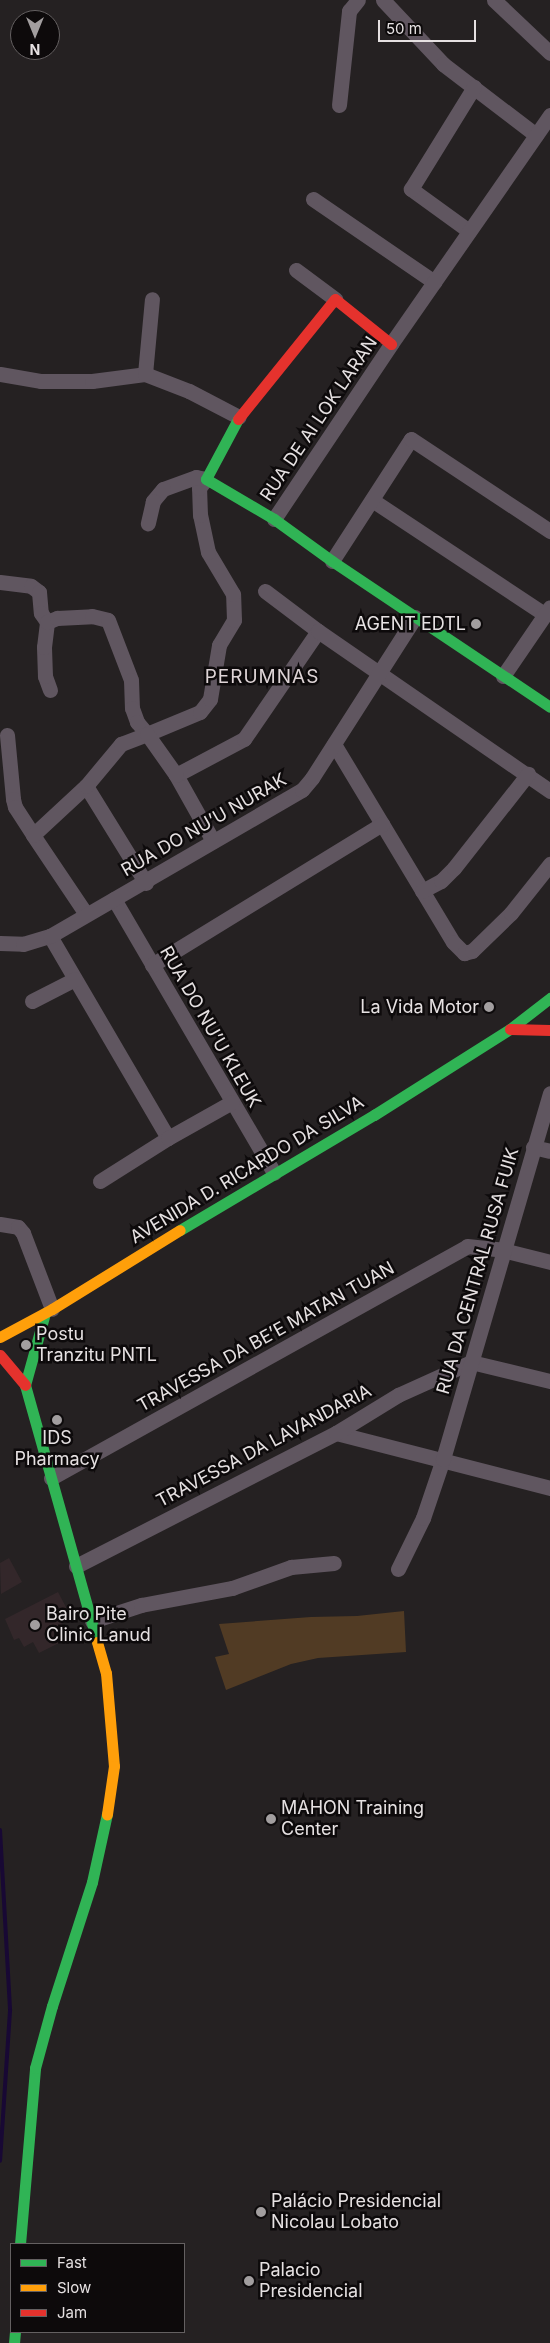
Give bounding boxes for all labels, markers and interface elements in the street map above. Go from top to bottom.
north arrow [10,10,60,60]
scale bar [380,10,478,42]
text: 50 m [386,19,422,38]
text: N [30,41,40,58]
street label: RUA DE AI LOK LARAN [256,333,382,505]
place label: AGENT EDTL [355,613,466,635]
marker: AGENT EDTL [470,618,482,630]
district label: PERUMNAS [204,666,320,688]
street label: RUA DO NU’U NURAK [118,769,290,881]
street label: RUA DO NU’U KLEUK [155,943,265,1111]
place label: La Vida Motor [360,996,479,1018]
marker: La Vida Motor [483,1001,495,1013]
street label: AVENIDA D. RICARDO DA SILVA [126,1091,368,1249]
street label: RUA DA CENTRAL RUSA FUIK [432,1145,524,1397]
street label: TRAVESSA DA BE’E MATAN TUAN [134,1257,398,1417]
place label: Postu Tranzitu PNTL [36,1324,157,1366]
marker: Postu Tranzitu PNTL [20,1339,32,1351]
street label: TRAVESSA DA LAVANDARIA [153,1380,375,1512]
marker: IDS Pharmacy [51,1414,63,1426]
place label: IDS Pharmacy [14,1428,100,1470]
place label: Bairo Pite Clinic Lanud [46,1604,151,1646]
marker: Bairo Pite Clinic Lanud [28,1618,42,1632]
place label: MAHON Training Center [281,1798,424,1840]
marker: MAHON Training Center [265,1813,277,1825]
place label: Palácio Presidencial Nicolau Lobato [271,2191,441,2234]
marker: Palácio Presidencial Nicolau Lobato [255,2206,267,2218]
legend [10,2243,185,2333]
text: Fast [57,2253,87,2272]
place label: Palacio Presidencial [259,2260,363,2302]
marker: Palacio Presidencial [243,2275,255,2287]
text: Slow [57,2278,91,2297]
text: Jam [57,2303,87,2322]

